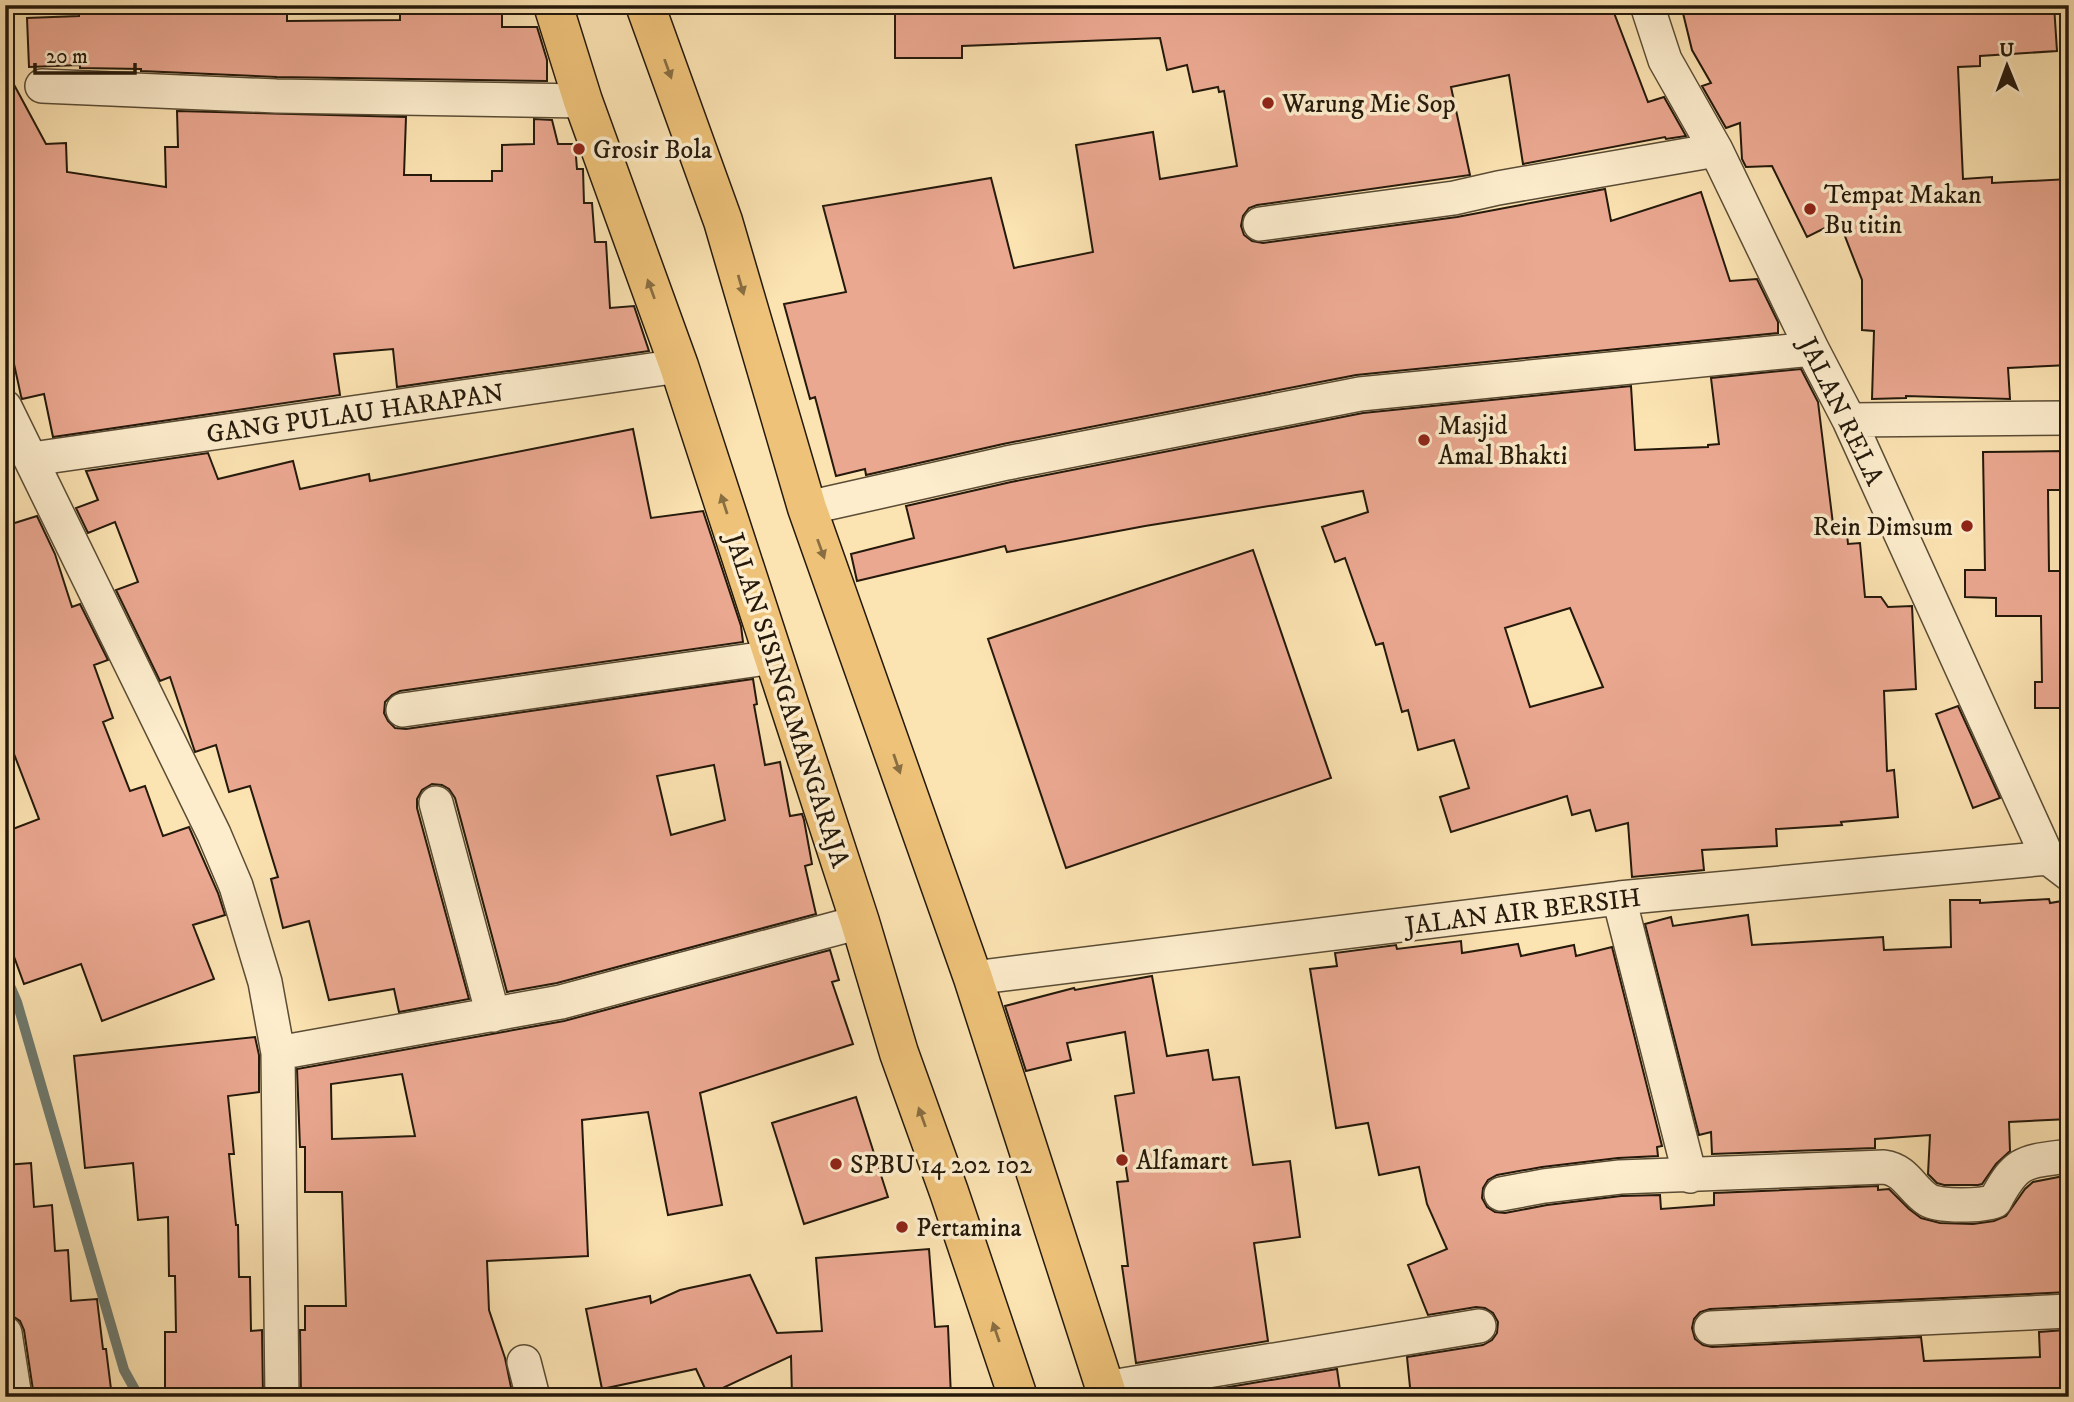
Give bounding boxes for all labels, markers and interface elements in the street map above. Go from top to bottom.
scale bar [35,32,135,76]
north arrow [1972,32,2042,102]
text: U [1999,39,2015,62]
text: 20 m [46,44,88,70]
one-way arrow [663,59,674,80]
place label: Warung Mie Sop [1281,88,1456,121]
marker: Warung Mie Sop [1260,95,1276,111]
place label: Grosir Bola [593,134,712,167]
marker: Grosir Bola [571,141,587,157]
place label: Tempat Makan Bu titin [1824,179,1982,242]
marker: Tempat Makan Bu titin [1802,201,1818,217]
one-way arrow [737,275,747,296]
one-way arrow [645,278,656,299]
street label: JALAN RELA [1790,330,1891,491]
street label: GANG PULAU HARAPAN [204,377,506,452]
place label: Masjid Amal Bhakti [1438,410,1567,473]
marker: Masjid Amal Bhakti [1416,432,1432,448]
one-way arrow [718,494,729,515]
place label: Rein Dimsum [1813,511,1953,544]
marker: Rein Dimsum [1959,518,1975,534]
street label: JALAN SISINGAMANGARAJA [716,527,856,872]
one-way arrow [816,539,827,560]
one-way arrow [892,753,903,774]
street label: JALAN AIR BERSIH [1401,882,1643,944]
one-way arrow [916,1107,927,1128]
place label: Alfamart [1136,1145,1228,1178]
place label: SPBU 14 202 102 [850,1149,1032,1182]
marker: Alfamart [1114,1152,1130,1168]
marker: SPBU 14 202 102 [828,1156,844,1172]
place label: Pertamina [916,1212,1021,1245]
marker: Pertamina [894,1219,910,1235]
one-way arrow [990,1321,1001,1342]

